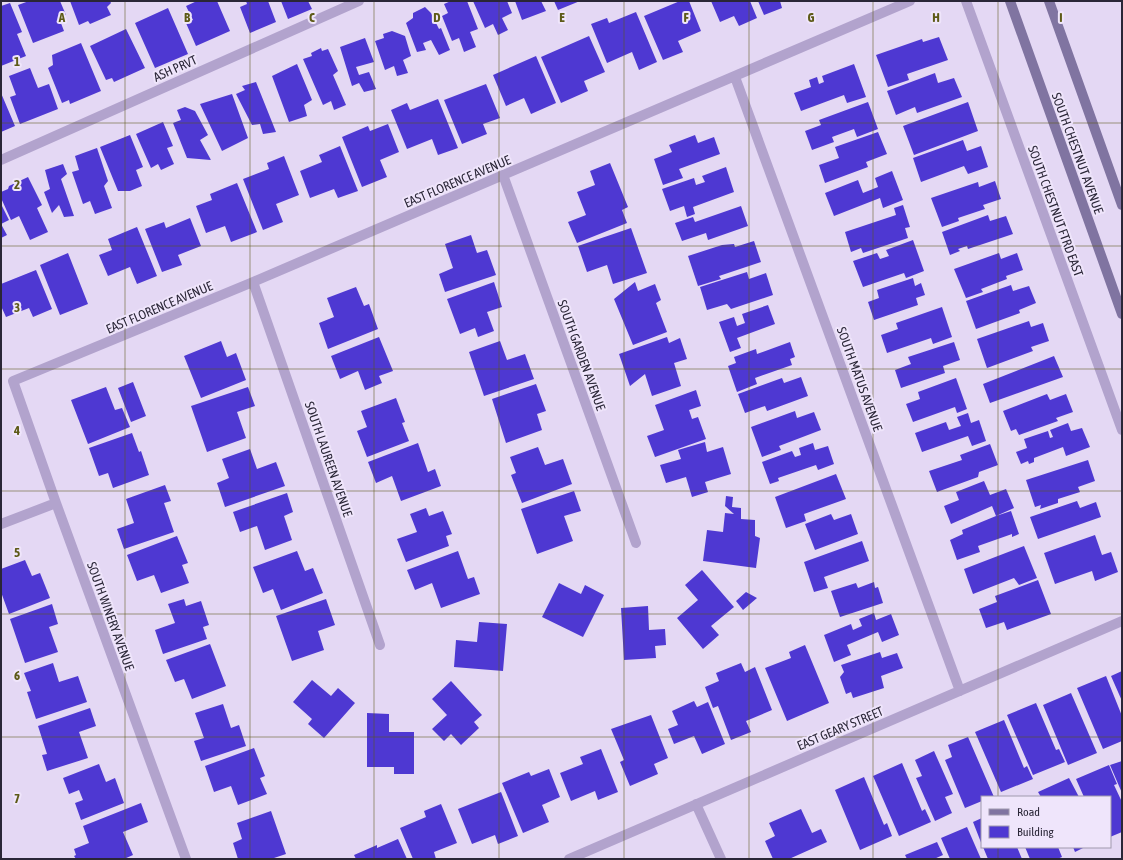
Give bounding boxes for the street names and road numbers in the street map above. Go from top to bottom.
street label: ASH PRVT [151,52,200,85]
street label: SOUTH CHESTNUT AVENUE [1049,91,1107,216]
street label: SOUTH CHESTNUT FTRD EAST [1025,144,1086,279]
street label: EAST FLORENCE AVENUE [402,152,513,211]
street label: EAST FLORENCE AVENUE [104,278,215,337]
street label: SOUTH GARDEN AVENUE [555,298,609,413]
street label: SOUTH MATUS AVENUE [834,325,886,434]
street label: SOUTH LAUREEN AVENUE [302,400,355,519]
street label: SOUTH WINERY AVENUE [84,560,137,673]
street label: EAST GEARY STREET [795,703,886,753]

